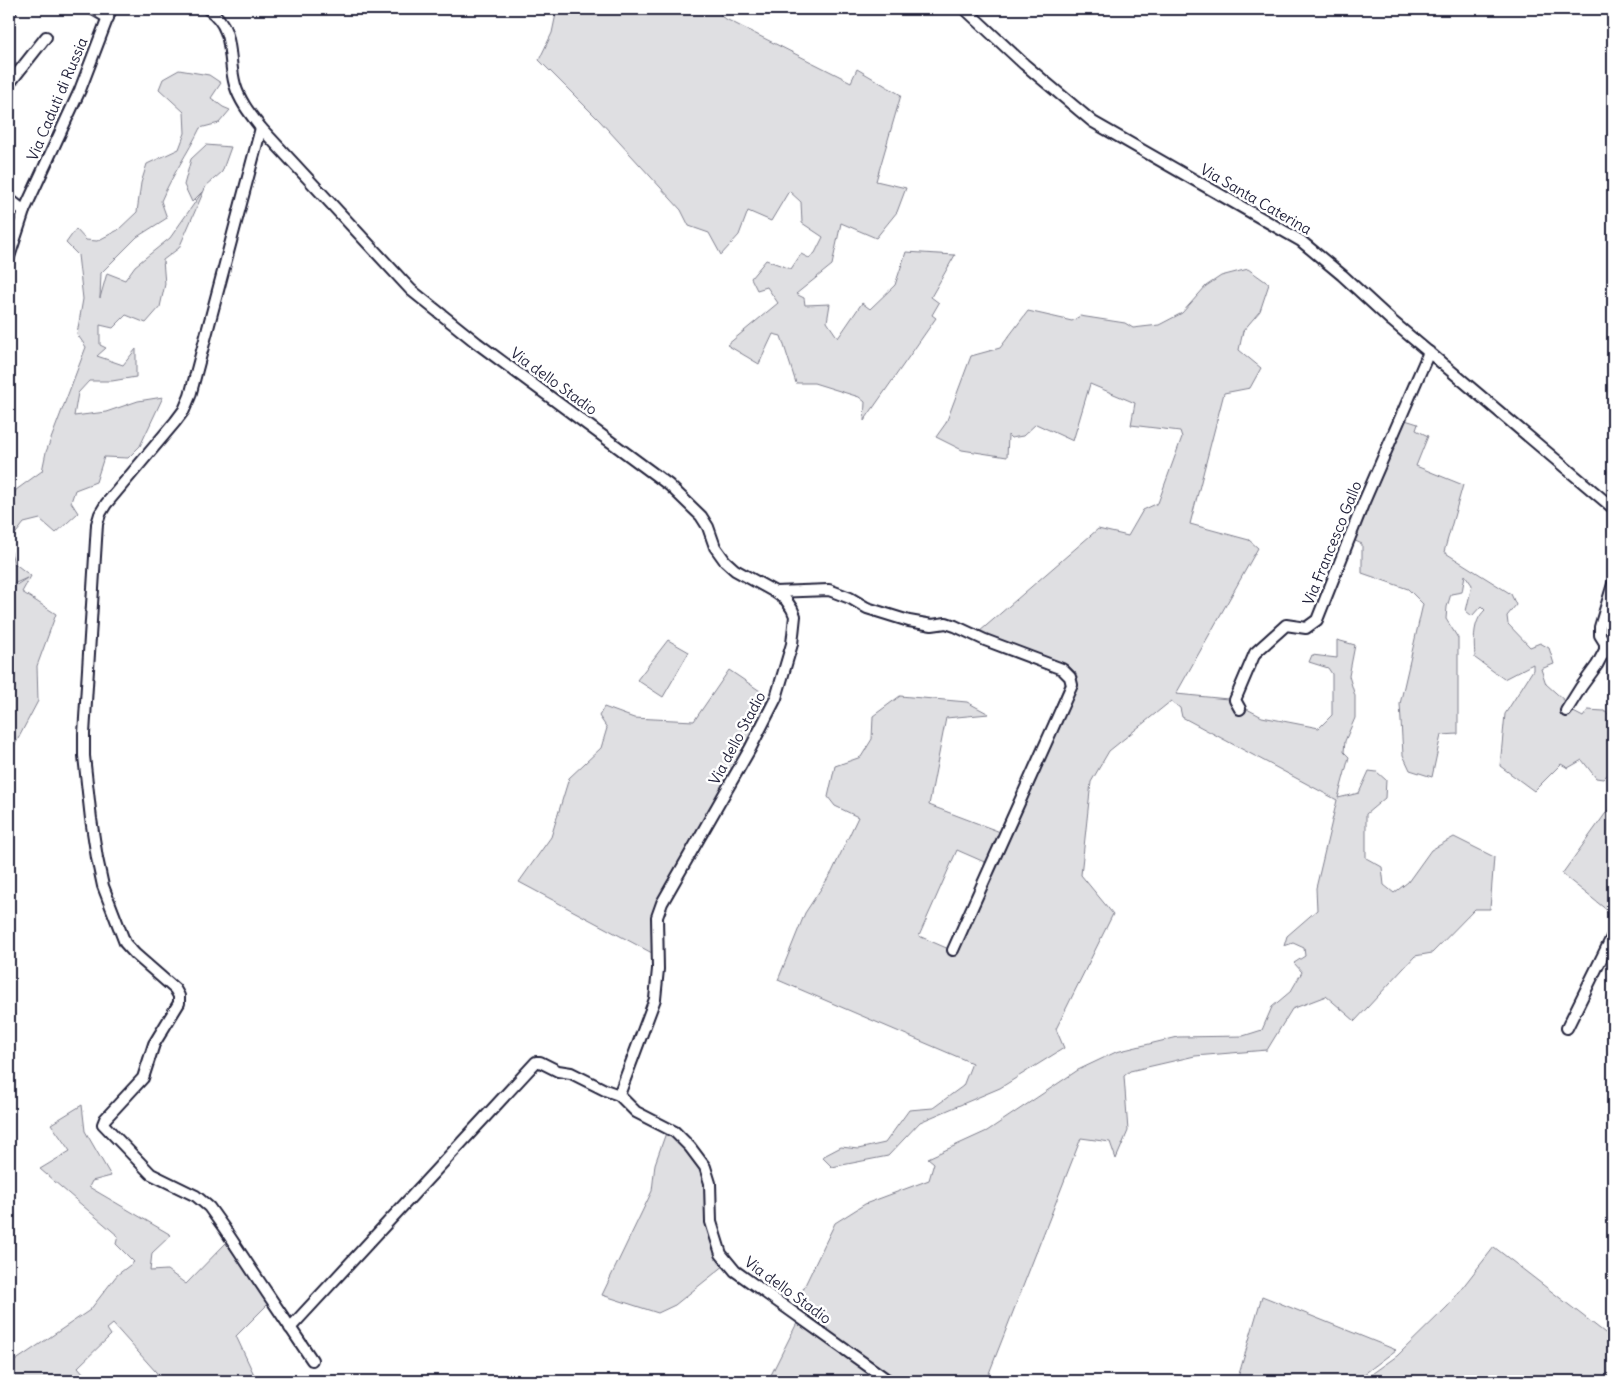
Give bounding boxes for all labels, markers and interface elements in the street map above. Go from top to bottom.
street label: Via Caduti di Russia [22,34,92,164]
street label: Via Santa Caterina [1197,159,1315,239]
street label: Via dello Stadio [507,343,601,419]
street label: Via Francesco Gallo [1298,478,1366,608]
street label: Via dello Stadio [705,688,769,788]
street label: Via dello Stadio [741,1252,835,1328]

